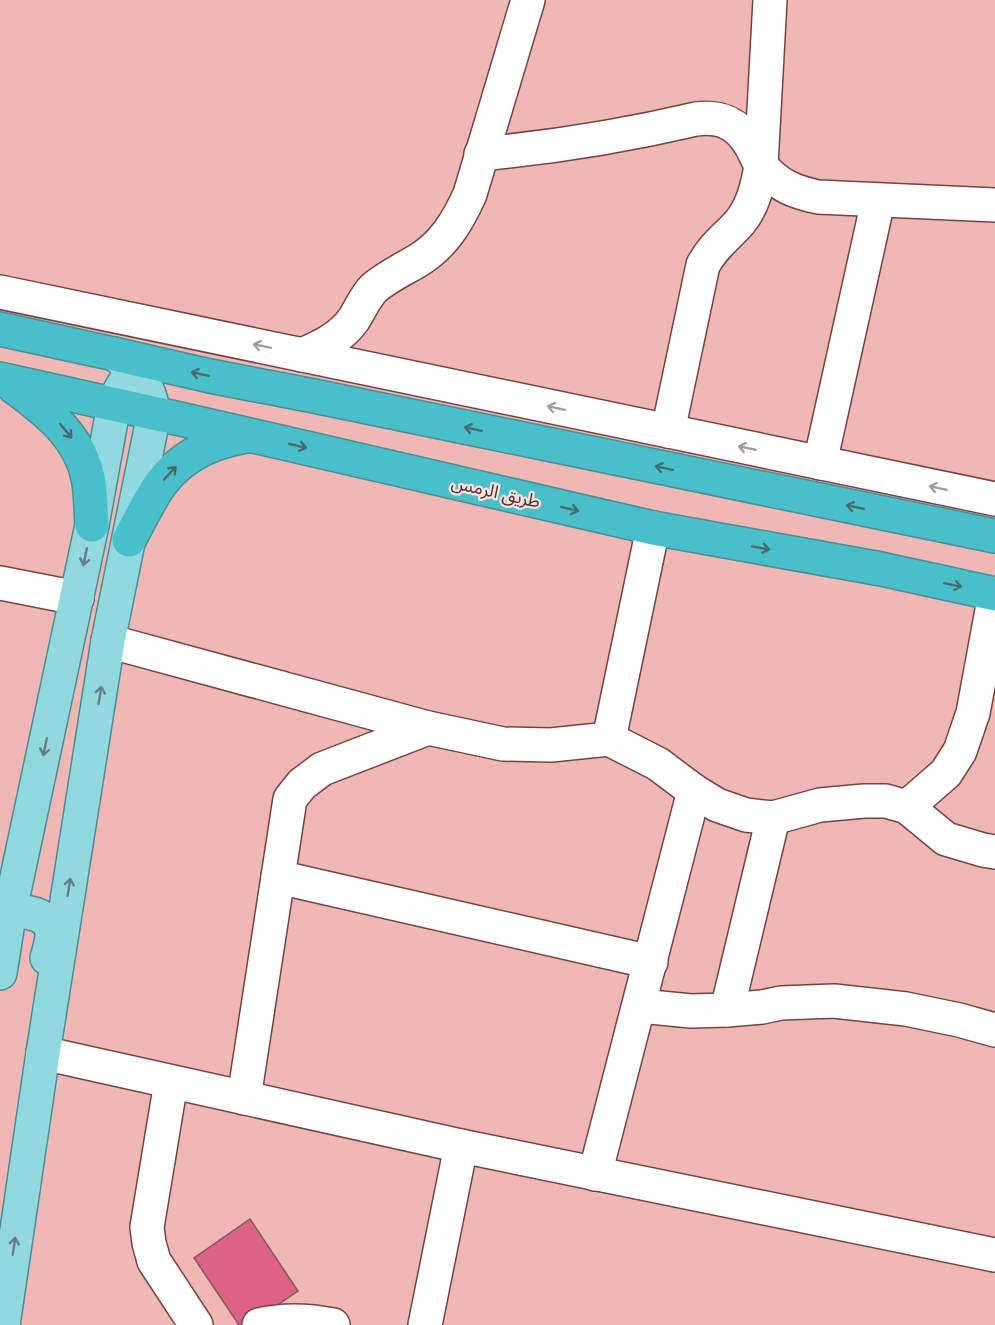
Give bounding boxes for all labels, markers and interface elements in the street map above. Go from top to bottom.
one-way arrow [253,340,272,352]
one-way arrow [191,368,210,379]
one-way arrow [547,402,566,413]
one-way arrow [59,423,72,439]
one-way arrow [464,423,484,434]
one-way arrow [289,441,308,453]
one-way arrow [738,442,757,453]
one-way arrow [655,462,675,473]
one-way arrow [163,465,178,480]
street label: طريق الرمس [449,470,543,513]
one-way arrow [928,481,947,493]
one-way arrow [846,501,866,512]
one-way arrow [561,504,580,516]
one-way arrow [751,543,771,554]
one-way arrow [79,547,91,566]
one-way arrow [943,580,962,591]
one-way arrow [94,686,105,705]
one-way arrow [39,737,50,757]
one-way arrow [64,878,75,898]
one-way arrow [9,1237,20,1257]

